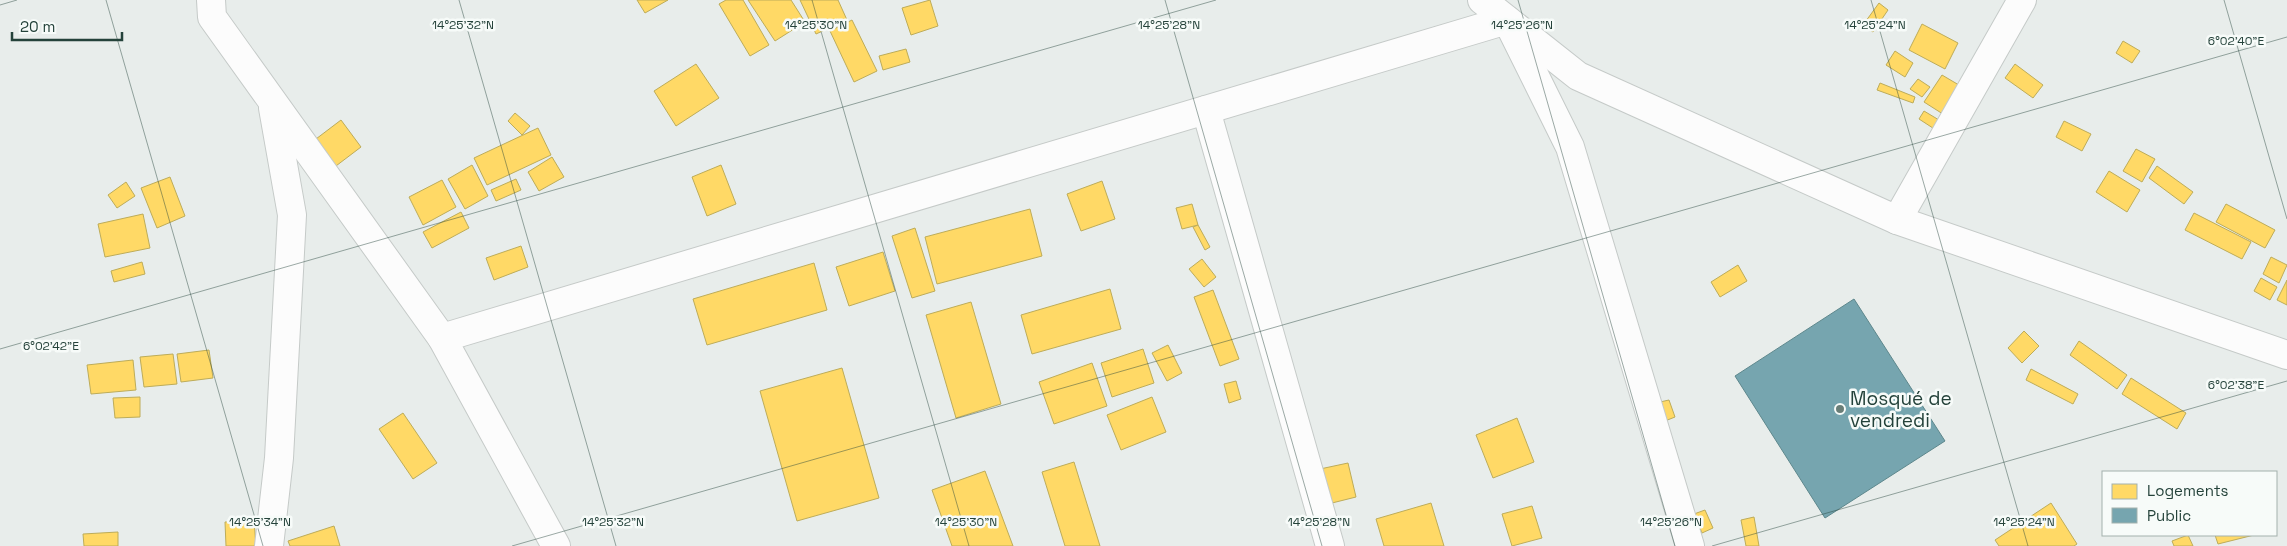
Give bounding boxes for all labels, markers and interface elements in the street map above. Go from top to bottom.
scale bar [12,10,122,42]
text: 20 m [20,17,55,36]
text: 14°25'32"N [432,17,494,33]
text: 14°25'30"N [785,17,847,33]
text: 14°25'28"N [1138,17,1200,33]
text: 14°25'26"N [1491,17,1553,33]
text: 14°25'24"N [1844,17,1906,33]
text: 6°02'40"E [2208,33,2264,49]
text: 6°02'42"E [23,338,79,354]
text: 6°02'38"E [2208,377,2264,393]
place label: Mosqué de vendredi [1850,386,1952,433]
marker: Mosqué de vendredi [1834,403,1846,415]
legend [2102,471,2277,536]
text: Logements [2147,481,2229,500]
text: Public [2147,506,2191,525]
text: 14°25'34"N [229,514,291,530]
text: 14°25'32"N [582,514,644,530]
text: 14°25'30"N [935,514,997,530]
text: 14°25'28"N [1288,514,1350,530]
text: 14°25'26"N [1640,514,1702,530]
text: 14°25'24"N [1993,514,2055,530]

